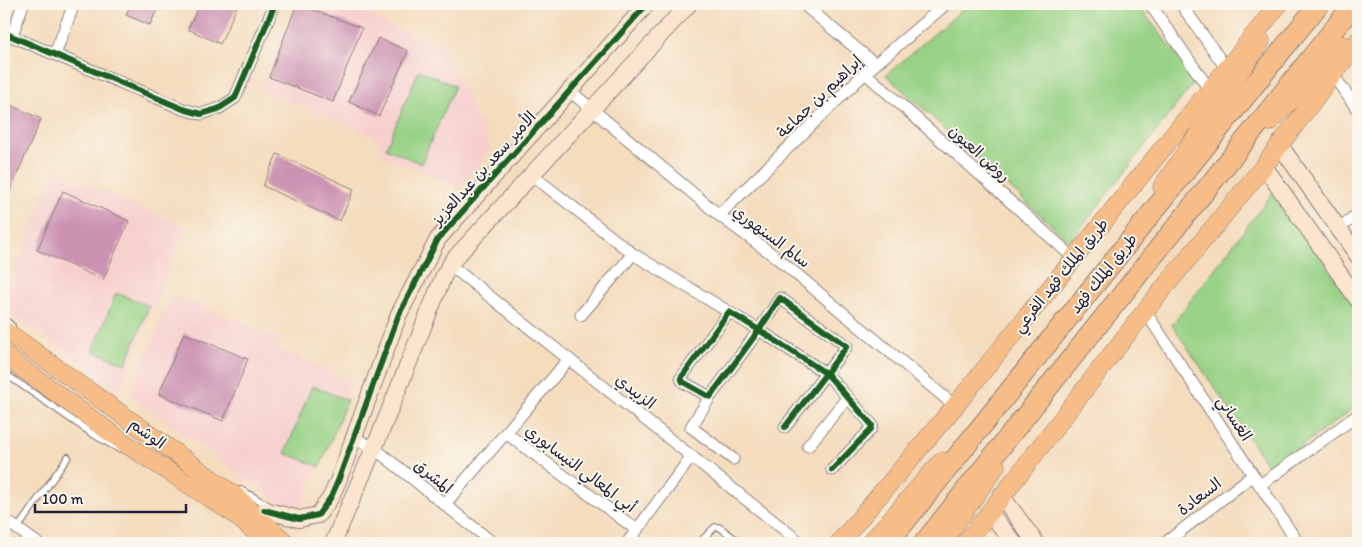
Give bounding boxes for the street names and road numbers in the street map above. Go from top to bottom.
street label: إبراهيم بن جماعة [773,51,868,144]
street label: الأمير سعد بن عبدالعزيز [425,107,540,231]
street label: روض العيون [944,121,1014,187]
street label: سالم السنهوري [727,201,814,274]
street label: طريق الملك فهد الفرعي [1008,214,1116,339]
street label: طريق الملك فهد [1066,230,1141,317]
street label: الزبيدي [611,370,660,415]
street label: الغساني [1209,392,1256,447]
street label: الوشم [124,414,170,455]
street label: أبي المعالي النيسابوري [518,420,640,520]
street label: المشرق [411,455,457,498]
street label: السعادة [1174,473,1225,519]

